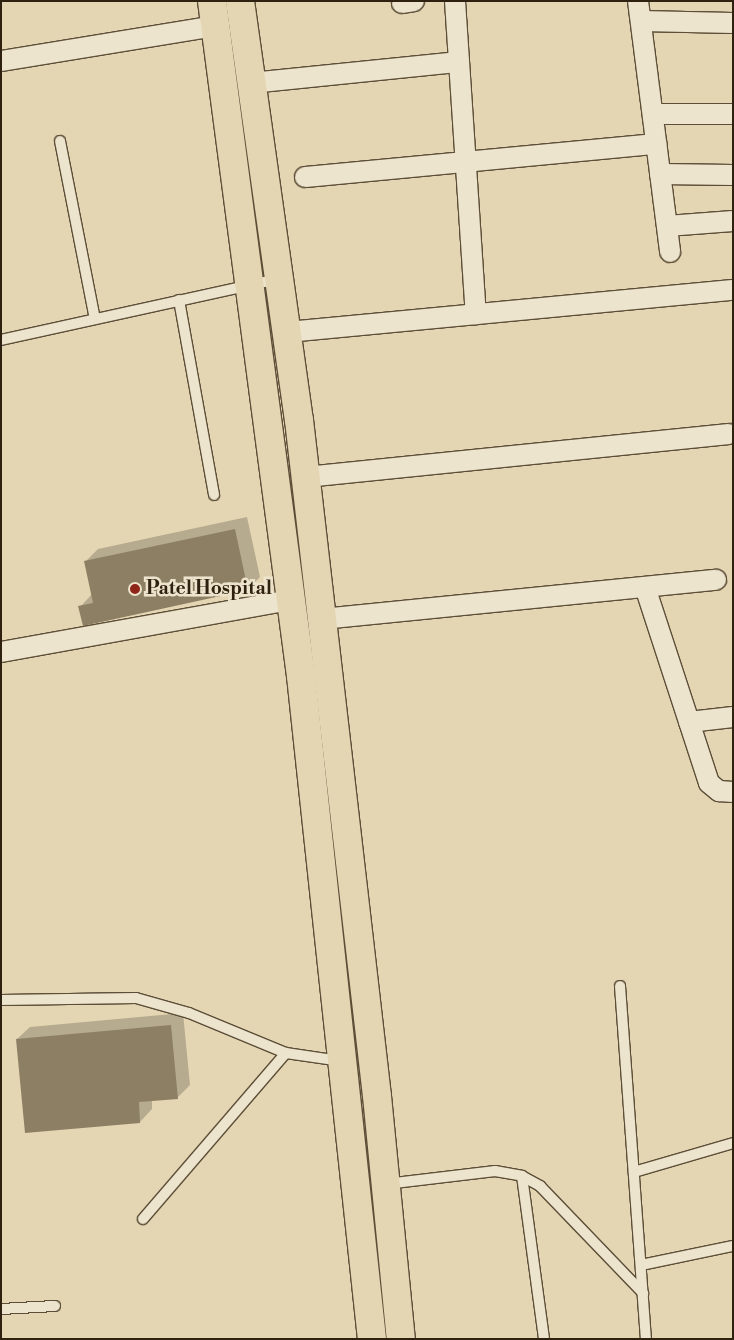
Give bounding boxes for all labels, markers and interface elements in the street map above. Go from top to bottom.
place label: Patel Hospital [146,578,272,600]
marker: Patel Hospital [128,582,142,596]

